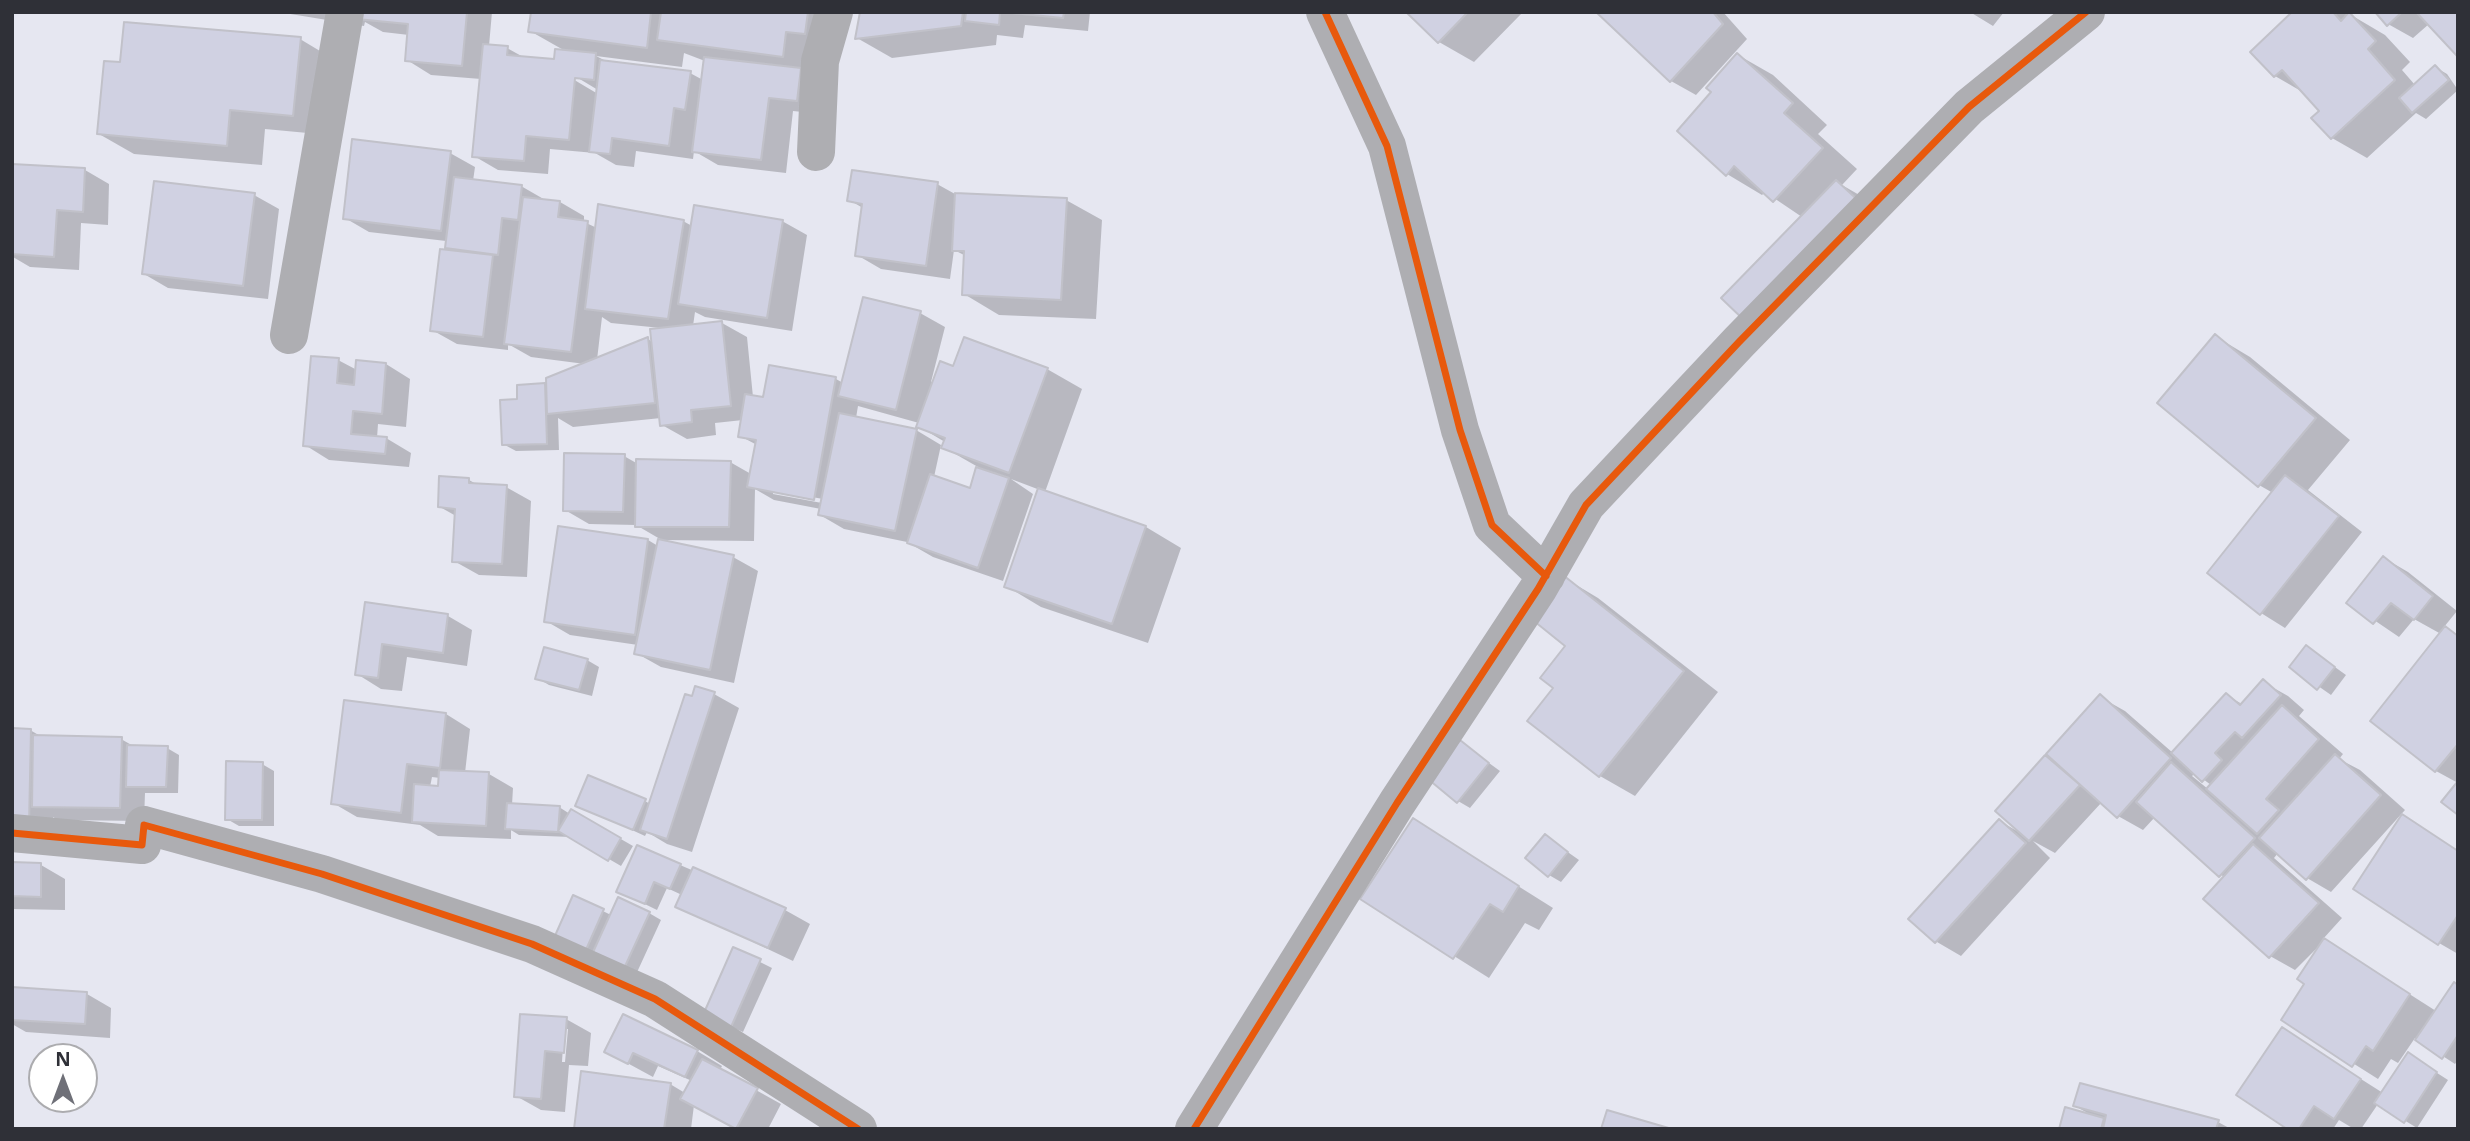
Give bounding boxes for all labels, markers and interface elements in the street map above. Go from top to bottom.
north arrow [28,1043,98,1113]
text: N [55,1046,71,1072]

